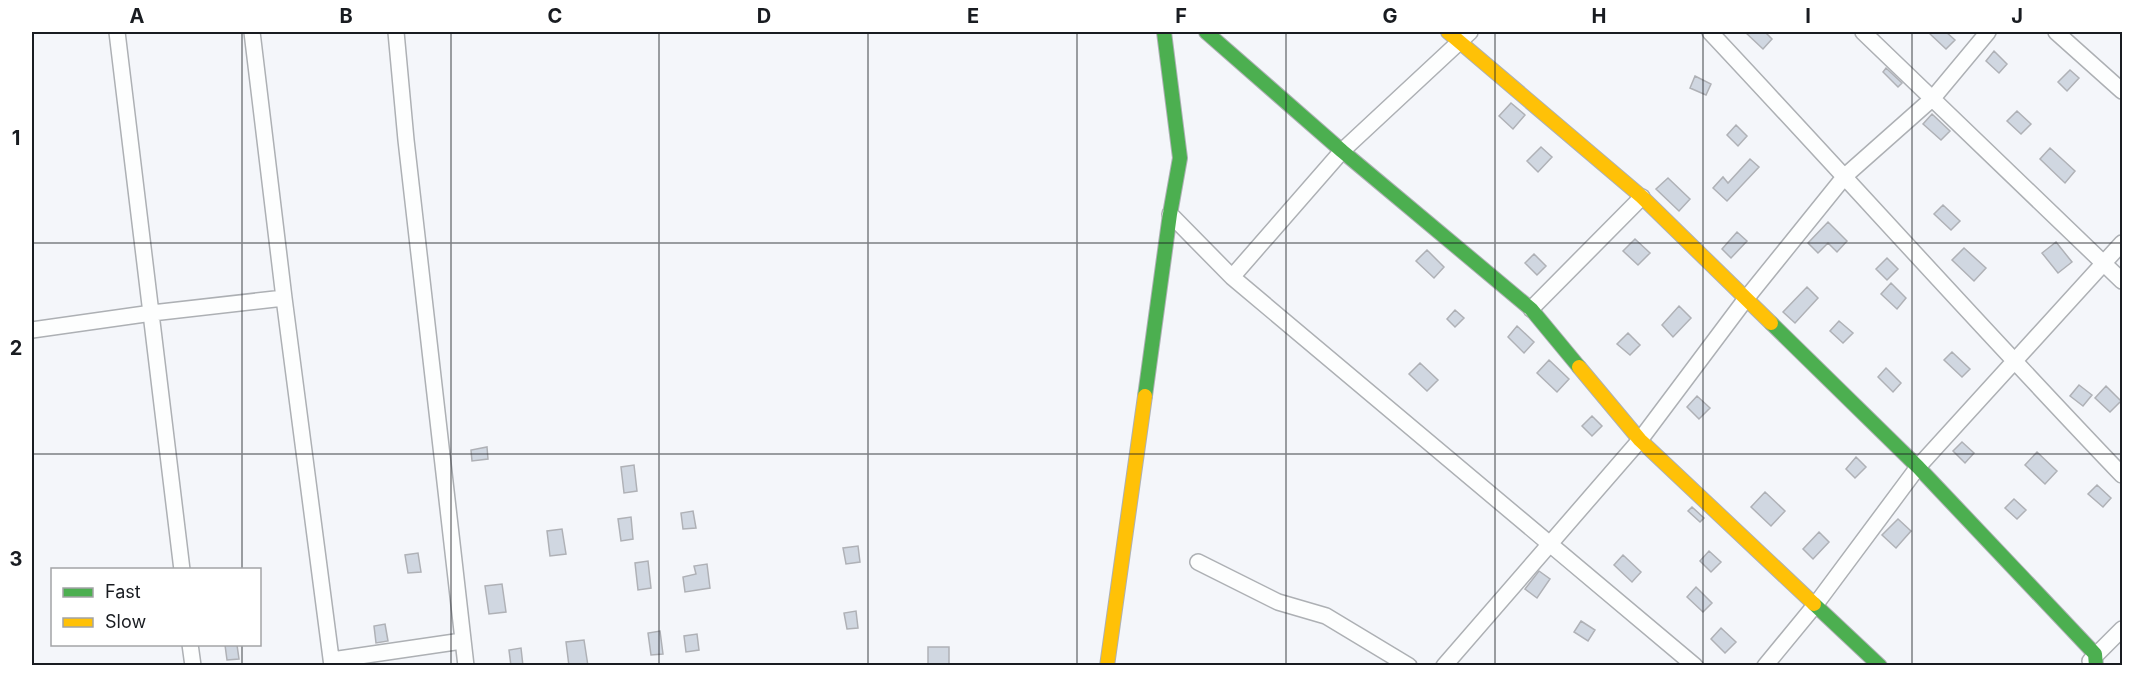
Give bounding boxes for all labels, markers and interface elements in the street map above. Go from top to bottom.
text: A [130,4,145,28]
text: B [339,4,353,28]
text: C [548,4,562,28]
text: D [757,4,771,28]
text: E [967,4,979,28]
text: F [1175,4,1187,28]
text: G [1382,4,1398,28]
text: H [1592,4,1606,28]
text: I [1805,4,1811,28]
text: J [2011,4,2023,28]
text: 1 [12,126,20,150]
text: 2 [10,336,22,360]
text: 3 [10,547,22,571]
legend [51,568,261,646]
text: Fast [105,581,141,602]
text: Slow [105,611,146,632]

